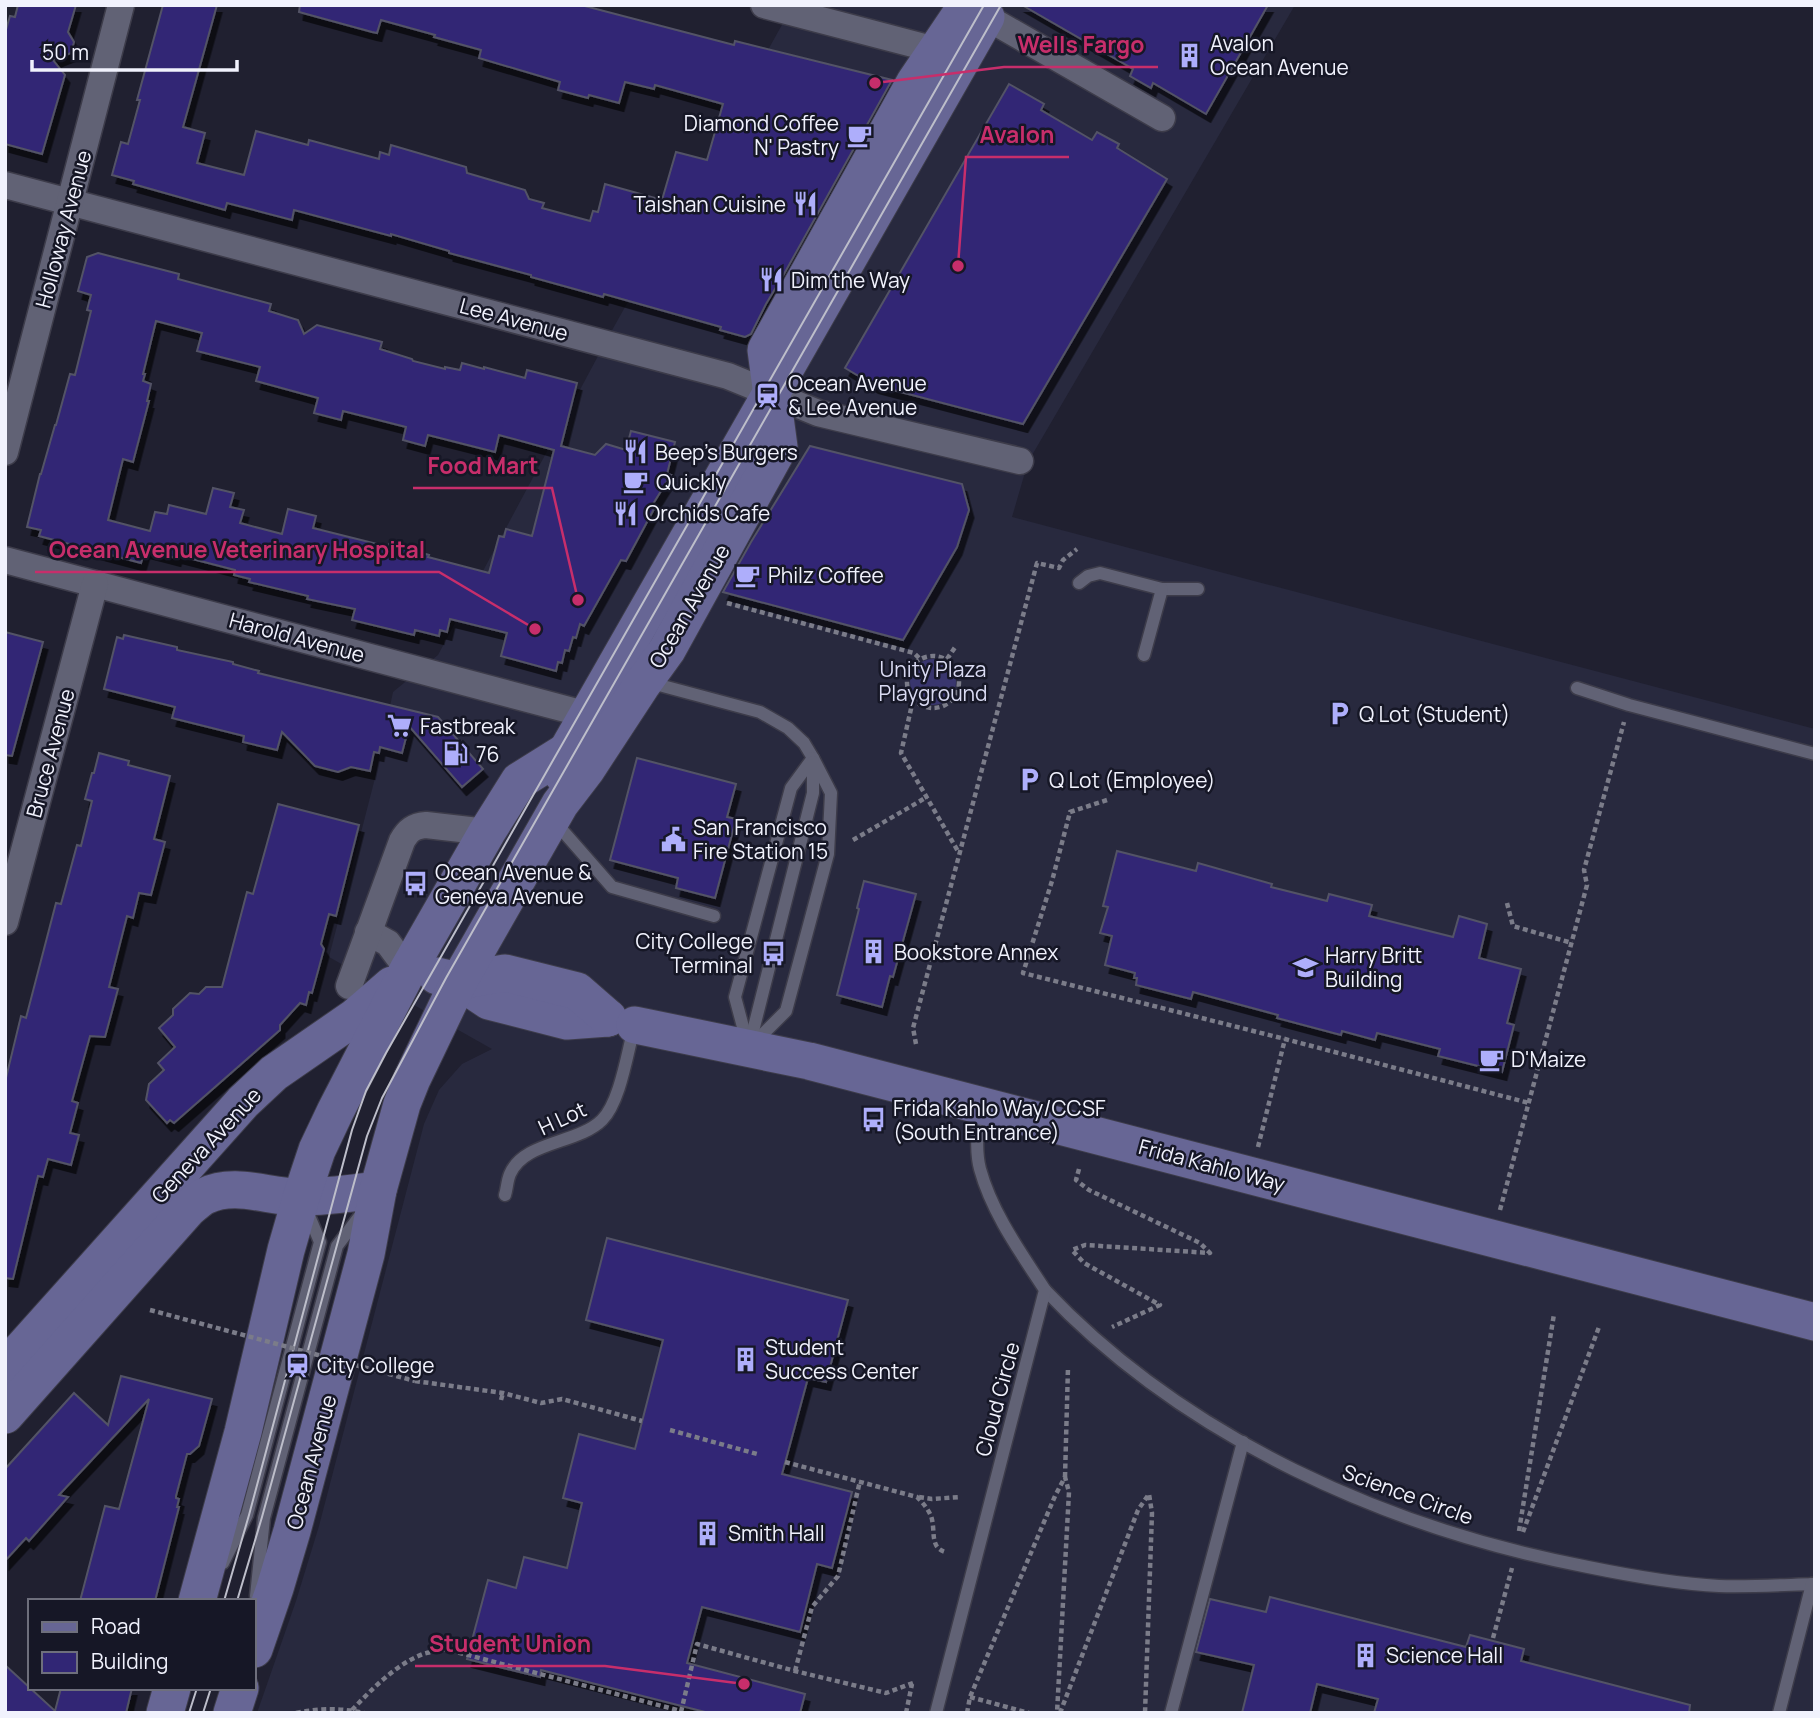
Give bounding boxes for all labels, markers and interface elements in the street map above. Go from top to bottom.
callout: Wells Fargo [1004,23,1158,67]
scale bar [32,28,236,72]
text: Wells Fargo [1018,28,1144,60]
place label: Avalon Ocean Avenue [1210,29,1349,81]
text: 50 m [42,38,89,66]
building icon: Avalon Ocean Avenue [1176,41,1204,69]
place label: Diamond Coffee N' Pastry [684,109,839,161]
callout: Avalon [966,113,1069,157]
text: Avalon [980,118,1054,150]
cafe icon: Diamond Coffee N' Pastry [845,121,873,149]
street label: Holloway Avenue [28,147,98,311]
place label: Taishan Cuisine [634,190,786,218]
restaurant icon: Taishan Cuisine [792,190,820,218]
restaurant icon: Dim the Way [757,266,785,294]
place label: Dim the Way [791,266,910,294]
street label: Lee Avenue [457,291,571,347]
place label: Ocean Avenue & Lee Avenue [788,369,927,421]
station icon: Ocean Avenue & Lee Avenue [754,381,782,409]
restaurant icon: Beep's Burgers [621,438,649,466]
place label: Beep's Burgers [655,438,798,466]
callout: Food Mart [413,444,552,488]
text: Food Mart [428,449,538,481]
cafe icon: Quickly [622,468,650,496]
place label: Quickly [656,468,727,496]
restaurant icon: Orchids Cafe [611,499,639,527]
place label: Orchids Cafe [645,499,770,527]
callout: Ocean Avenue Veterinary Hospital [35,528,439,572]
text: Ocean Avenue Veterinary Hospital [49,533,425,565]
street label: Ocean Avenue [642,539,736,673]
cafe icon: Philz Coffee [734,561,762,589]
place label: Philz Coffee [768,561,884,589]
street label: Harold Avenue [226,605,368,669]
park label: Unity Plaza Playground [879,655,987,707]
street label: Bruce Avenue [19,685,81,821]
parking icon: Q Lot (Student) [1325,700,1353,728]
place label: Q Lot (Student) [1359,700,1510,728]
supermarket icon: Fastbreak [386,712,414,740]
place label: Fastbreak [420,712,516,740]
fuel station icon: 76 [442,740,470,768]
place label: 76 [476,740,500,768]
parking icon: Q Lot (Employee) [1015,766,1043,794]
place label: Q Lot (Employee) [1049,766,1216,794]
place label: San Francisco Fire Station 15 [693,813,828,865]
public building icon: San Francisco Fire Station 15 [659,825,687,853]
place label: Ocean Avenue & Geneva Avenue [435,858,592,910]
bus stop icon: Ocean Avenue & Geneva Avenue [401,870,429,898]
place label: City College Terminal [635,927,753,979]
building icon: Bookstore Annex [860,938,888,966]
place label: Bookstore Annex [894,938,1058,966]
bus stop icon: City College Terminal [759,939,787,967]
place label: Harry Britt Building [1325,941,1422,993]
school or university icon: Harry Britt Building [1291,953,1319,981]
cafe icon: D'Maize [1477,1045,1505,1073]
place label: D'Maize [1511,1045,1586,1073]
street label: Geneva Avenue [145,1081,267,1209]
place label: Frida Kahlo Way/CCSF (South Entrance) [893,1094,1106,1146]
street label: H Lot [533,1095,591,1141]
bus stop icon: Frida Kahlo Way/CCSF (South Entrance) [859,1106,887,1134]
street label: Frida Kahlo Way [1136,1132,1288,1198]
place label: Student Success Center [765,1333,919,1385]
street label: Cloud Circle [968,1339,1026,1459]
building icon: Student Success Center [731,1345,759,1373]
station icon: City College [283,1351,311,1379]
place label: City College [317,1351,435,1379]
street label: Ocean Avenue [280,1391,342,1533]
street label: Science Circle [1339,1457,1477,1531]
building icon: Smith Hall [694,1519,722,1547]
place label: Smith Hall [728,1519,825,1547]
legend [28,1599,256,1690]
text: Road [91,1612,141,1640]
callout: Student Union [415,1622,605,1666]
text: Student Union [429,1627,591,1659]
building icon: Science Hall [1352,1641,1380,1669]
place label: Science Hall [1386,1641,1503,1669]
text: Building [91,1647,168,1675]

